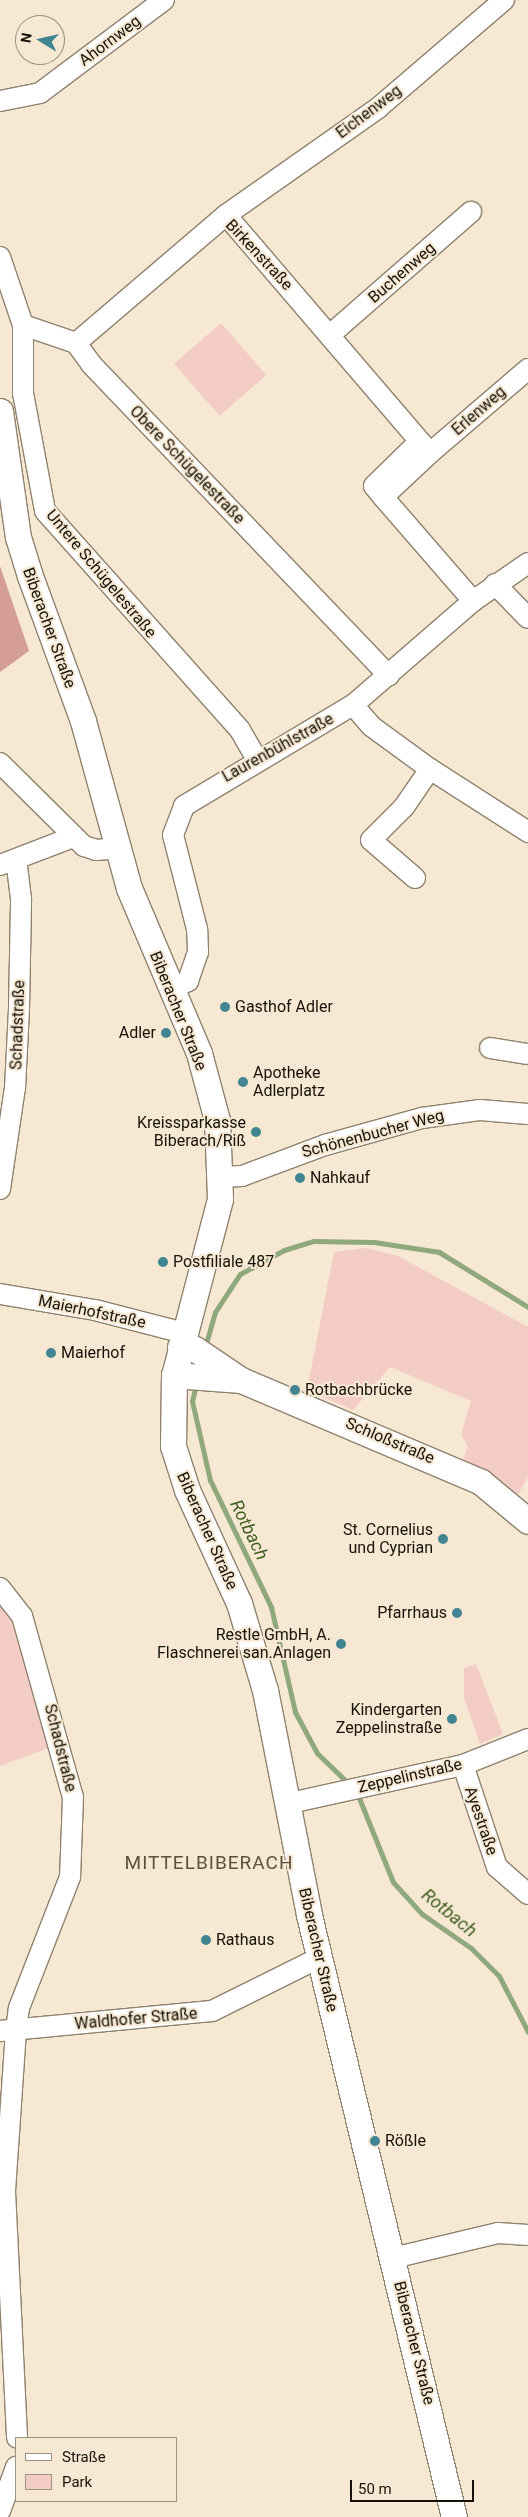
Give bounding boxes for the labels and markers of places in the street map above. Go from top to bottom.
place label: Gasthof Adler [235,997,333,1017]
marker: Gasthof Adler [219,1001,231,1013]
place label: Adler [119,1023,156,1043]
marker: Adler [160,1027,172,1039]
place label: Apotheke Adlerplatz [253,1063,325,1101]
marker: Apotheke Adlerplatz [237,1076,249,1088]
place label: Kreissparkasse Biberach/Riß [137,1113,246,1151]
marker: Kreissparkasse Biberach/Riß [250,1126,262,1138]
place label: Nahkauf [310,1168,370,1188]
marker: Nahkauf [294,1172,306,1184]
place label: Postfiliale 487 [173,1252,274,1272]
marker: Postfiliale 487 [157,1256,169,1268]
place label: Maierhof [61,1343,125,1363]
marker: Maierhof [45,1347,57,1359]
place label: Rotbachbrücke [305,1380,412,1400]
marker: Rotbachbrücke [289,1384,301,1396]
place label: St. Cornelius und Cyprian [343,1520,433,1558]
marker: St. Cornelius und Cyprian [437,1533,449,1545]
place label: Pfarrhaus [377,1603,447,1623]
marker: Pfarrhaus [451,1607,463,1619]
place label: Restle GmbH, A. Flaschnerei san.Anlagen [157,1625,331,1663]
marker: Restle GmbH, A. Flaschnerei san.Anlagen [335,1638,347,1650]
place label: Kindergarten Zeppelinstraße [336,1700,442,1738]
marker: Kindergarten Zeppelinstraße [446,1713,458,1725]
place label: Rathaus [216,1930,274,1950]
marker: Rathaus [200,1934,212,1946]
place label: Rößle [385,2131,426,2151]
marker: Rößle [369,2135,381,2147]

